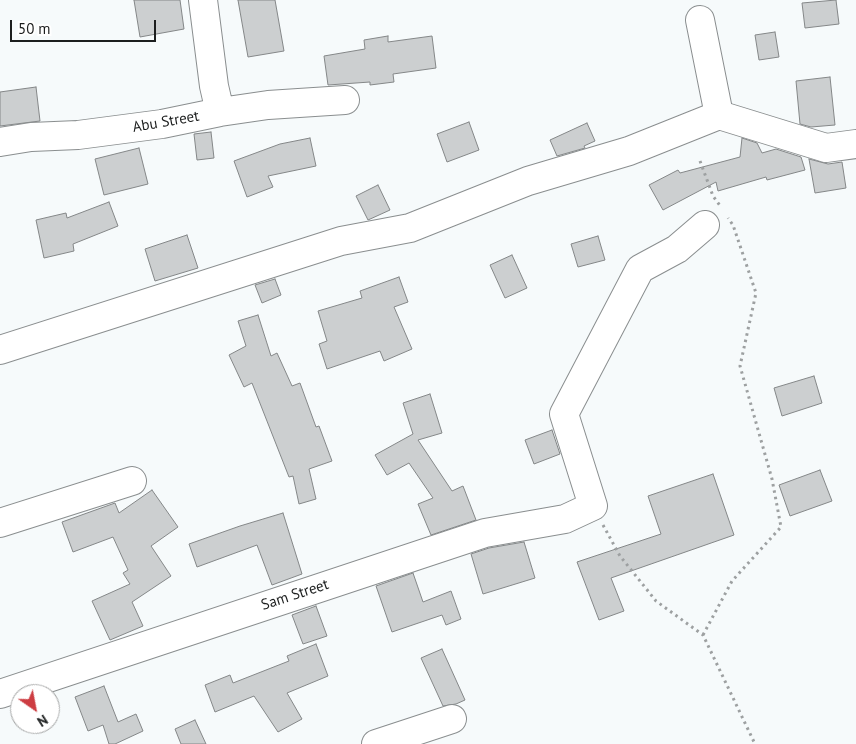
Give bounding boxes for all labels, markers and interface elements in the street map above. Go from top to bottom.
scale bar [12,10,159,42]
text: 50 m [18,19,51,38]
street label: Abu Street [131,107,201,137]
street label: Sam Street [259,576,331,614]
north arrow [10,684,60,734]
text: N [34,711,51,731]

